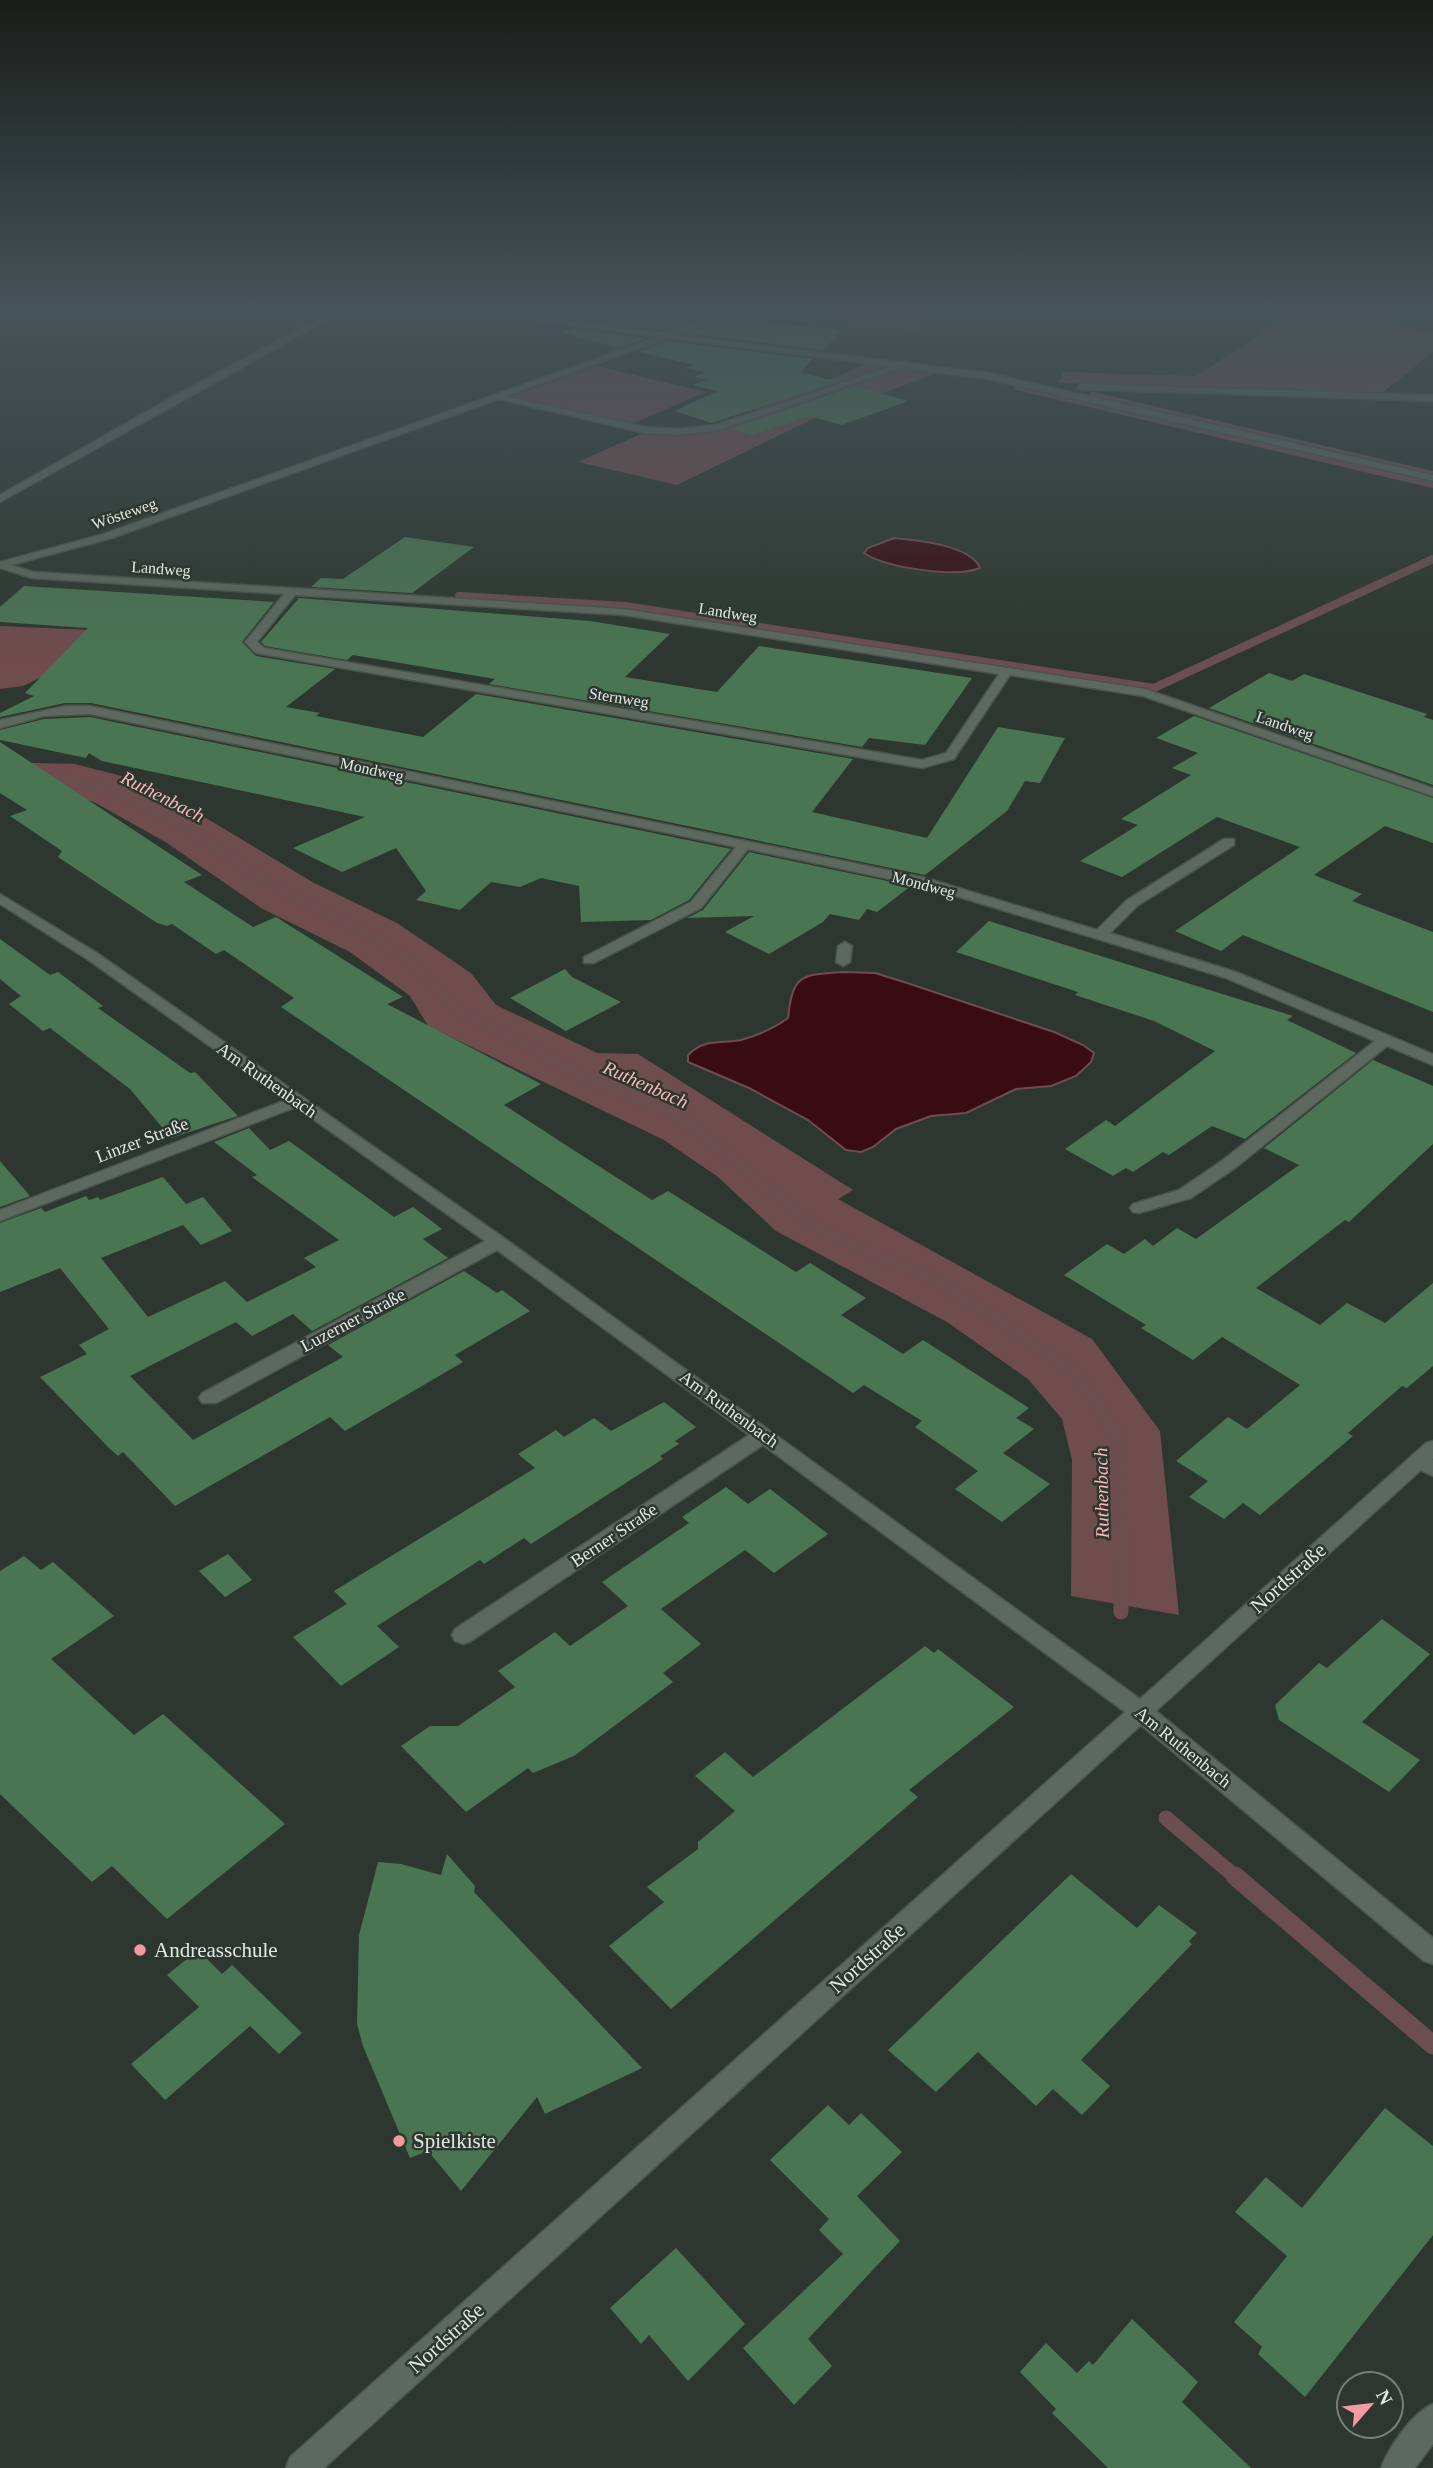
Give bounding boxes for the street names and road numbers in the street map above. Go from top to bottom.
street label: Wösteweg [89,494,159,533]
street label: Landweg [131,558,191,580]
street label: Landweg [697,599,759,627]
street label: Sternweg [588,684,650,712]
street label: Landweg [1254,708,1316,744]
street label: Mondweg [338,754,405,786]
street label: Mondweg [890,868,957,902]
street label: Am Ruthenbach [213,1038,321,1122]
street label: Linzer Straße [93,1113,191,1167]
street label: Luzerner Straße [297,1284,409,1356]
street label: Am Ruthenbach [676,1366,782,1452]
street label: Berner Straße [567,1499,661,1571]
street label: Nordstraße [1245,1538,1331,1618]
street label: Am Ruthenbach [1131,1702,1235,1792]
street label: Nordstraße [824,1918,910,1998]
street label: Nordstraße [403,2298,489,2378]

